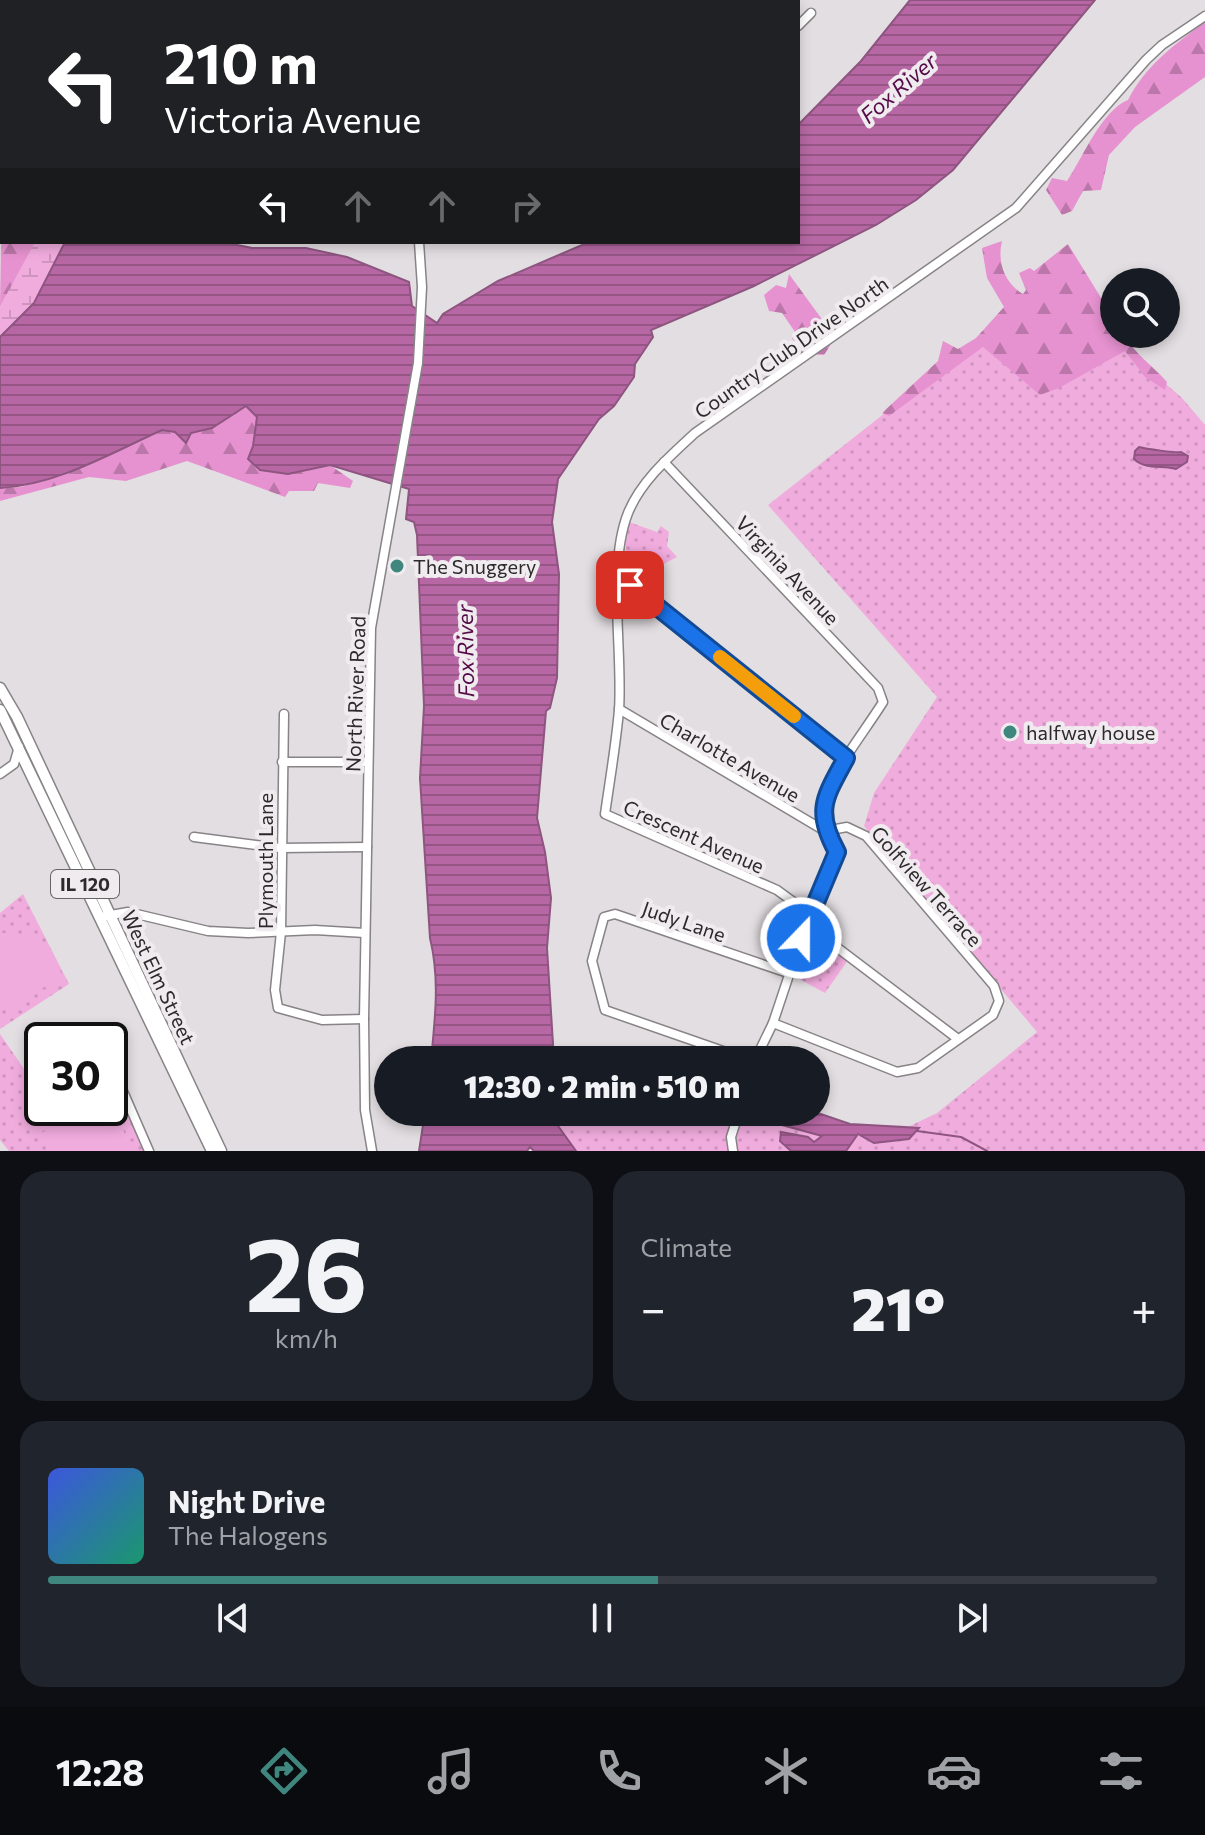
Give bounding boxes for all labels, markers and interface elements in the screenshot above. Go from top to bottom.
text: 210 m [164,27,318,96]
icon: left [32,32,136,136]
water label: Fox River [854,47,943,129]
text: Victoria Avenue [164,96,421,140]
icon: left [252,184,296,228]
icon: ahead [336,184,380,228]
icon: ahead [420,184,464,228]
icon: right [504,184,548,228]
map controls [1100,268,1180,348]
button: search [1100,268,1180,348]
street label: Country Club Drive North [689,271,893,423]
street label: Virginia Avenue [731,510,845,630]
pin [596,551,664,619]
place label: The Snuggery [413,554,536,578]
marker: The Snuggery [388,557,406,575]
icon: arrive [608,563,652,607]
water label: Fox River [451,603,479,698]
street label: North River Road [340,616,370,772]
street label: Charlotte Avenue [656,707,804,807]
place label: halfway house [1026,720,1155,744]
marker: halfway house [1001,723,1019,741]
street label: Plymouth Lane [253,793,277,929]
street label: Crescent Avenue [620,794,768,878]
street label: Golfview Terrace [867,821,987,951]
road number: IL 120 [51,870,119,898]
street label: Judy Lane [639,896,729,946]
position arrow [759,896,843,980]
street label: West Elm Street [117,906,201,1048]
speed limit sign: 30 [24,1022,128,1126]
text: 12:30 · 2 min · 510 m [464,1067,740,1104]
text: 26 [245,1206,368,1333]
text: Climate [641,1231,732,1262]
text: 21° [851,1270,945,1343]
text: − [641,1280,666,1334]
text: + [1131,1280,1157,1334]
text: km/h [275,1322,338,1353]
text: Night Drive [168,1482,325,1519]
text: The Halogens [168,1519,328,1550]
icon: previous [211,1596,255,1640]
icon: pause [580,1596,624,1640]
icon: next [950,1596,994,1640]
icon: directions [256,1743,312,1799]
icon: music [423,1743,479,1799]
icon: phone [591,1743,647,1799]
icon: climate [758,1743,814,1799]
icon: car [926,1743,982,1799]
icon: filters [1093,1743,1149,1799]
text: 12:28 [56,1749,145,1793]

